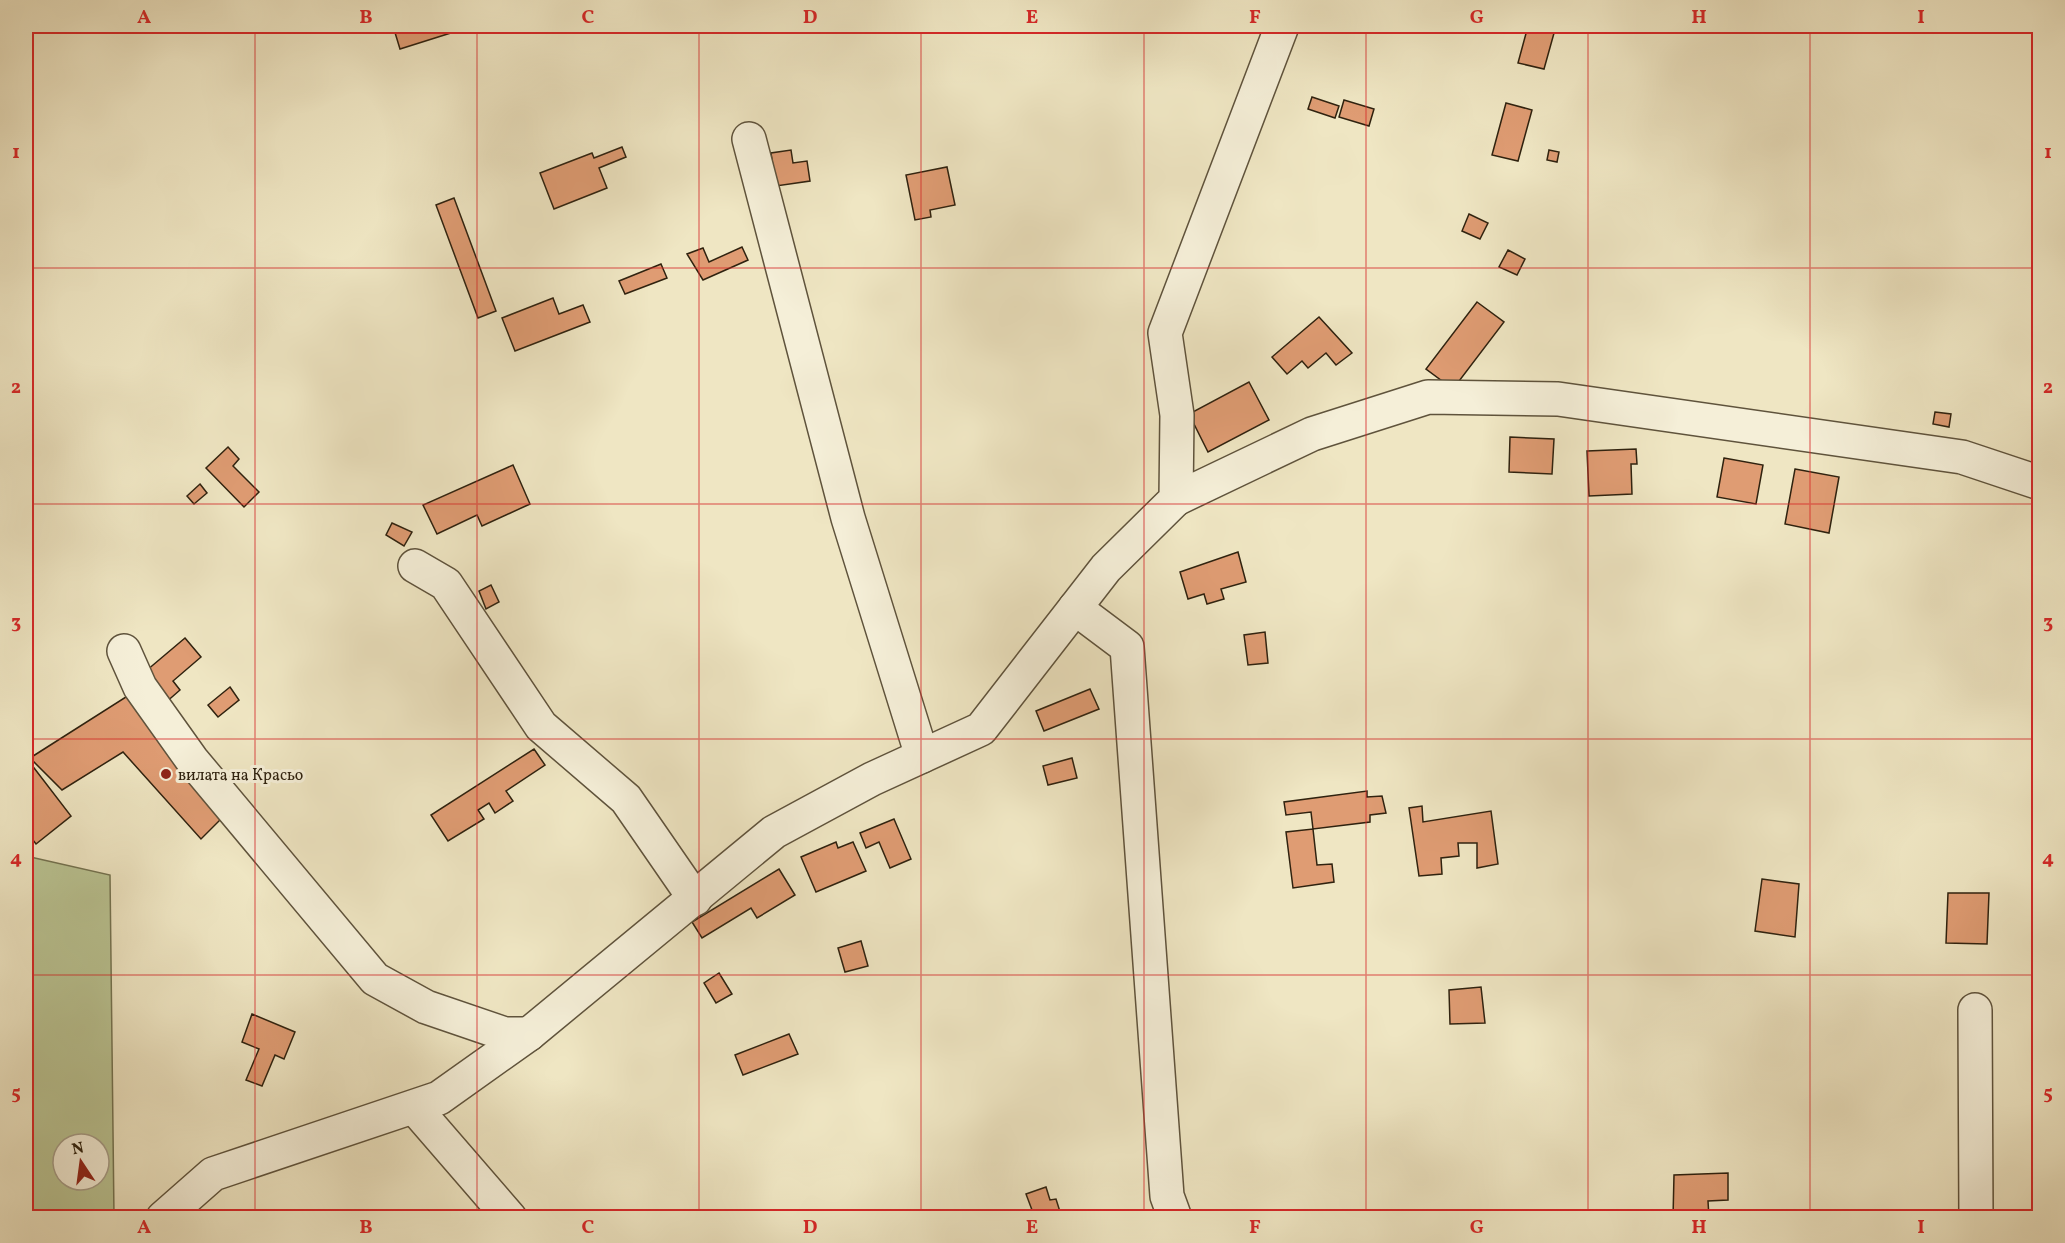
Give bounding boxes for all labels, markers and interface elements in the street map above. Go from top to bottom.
text: A [137,4,151,32]
text: B [359,4,373,32]
text: C [582,4,595,32]
text: D [803,4,817,32]
text: E [1026,4,1038,32]
text: F [1249,4,1261,32]
text: G [1470,4,1484,32]
text: H [1691,4,1707,32]
text: I [1917,4,1925,32]
text: 1 [12,139,20,167]
text: 1 [2044,139,2052,167]
text: 2 [11,374,21,402]
text: 2 [2043,374,2053,402]
text: 3 [11,609,21,637]
text: 3 [2043,609,2053,637]
place label: вилата на Красьо [178,765,303,787]
marker: вилата на Красьо [159,767,173,781]
text: 4 [10,845,22,873]
text: 4 [2042,845,2054,873]
text: 5 [11,1080,21,1108]
text: 5 [2043,1080,2053,1108]
north arrow [51,1132,111,1192]
text: N [70,1137,87,1161]
text: A [137,1214,151,1242]
text: B [359,1214,373,1242]
text: C [582,1214,595,1242]
text: D [803,1214,817,1242]
text: E [1026,1214,1038,1242]
text: F [1249,1214,1261,1242]
text: G [1470,1214,1484,1242]
text: H [1691,1214,1707,1242]
text: I [1917,1214,1925,1242]

